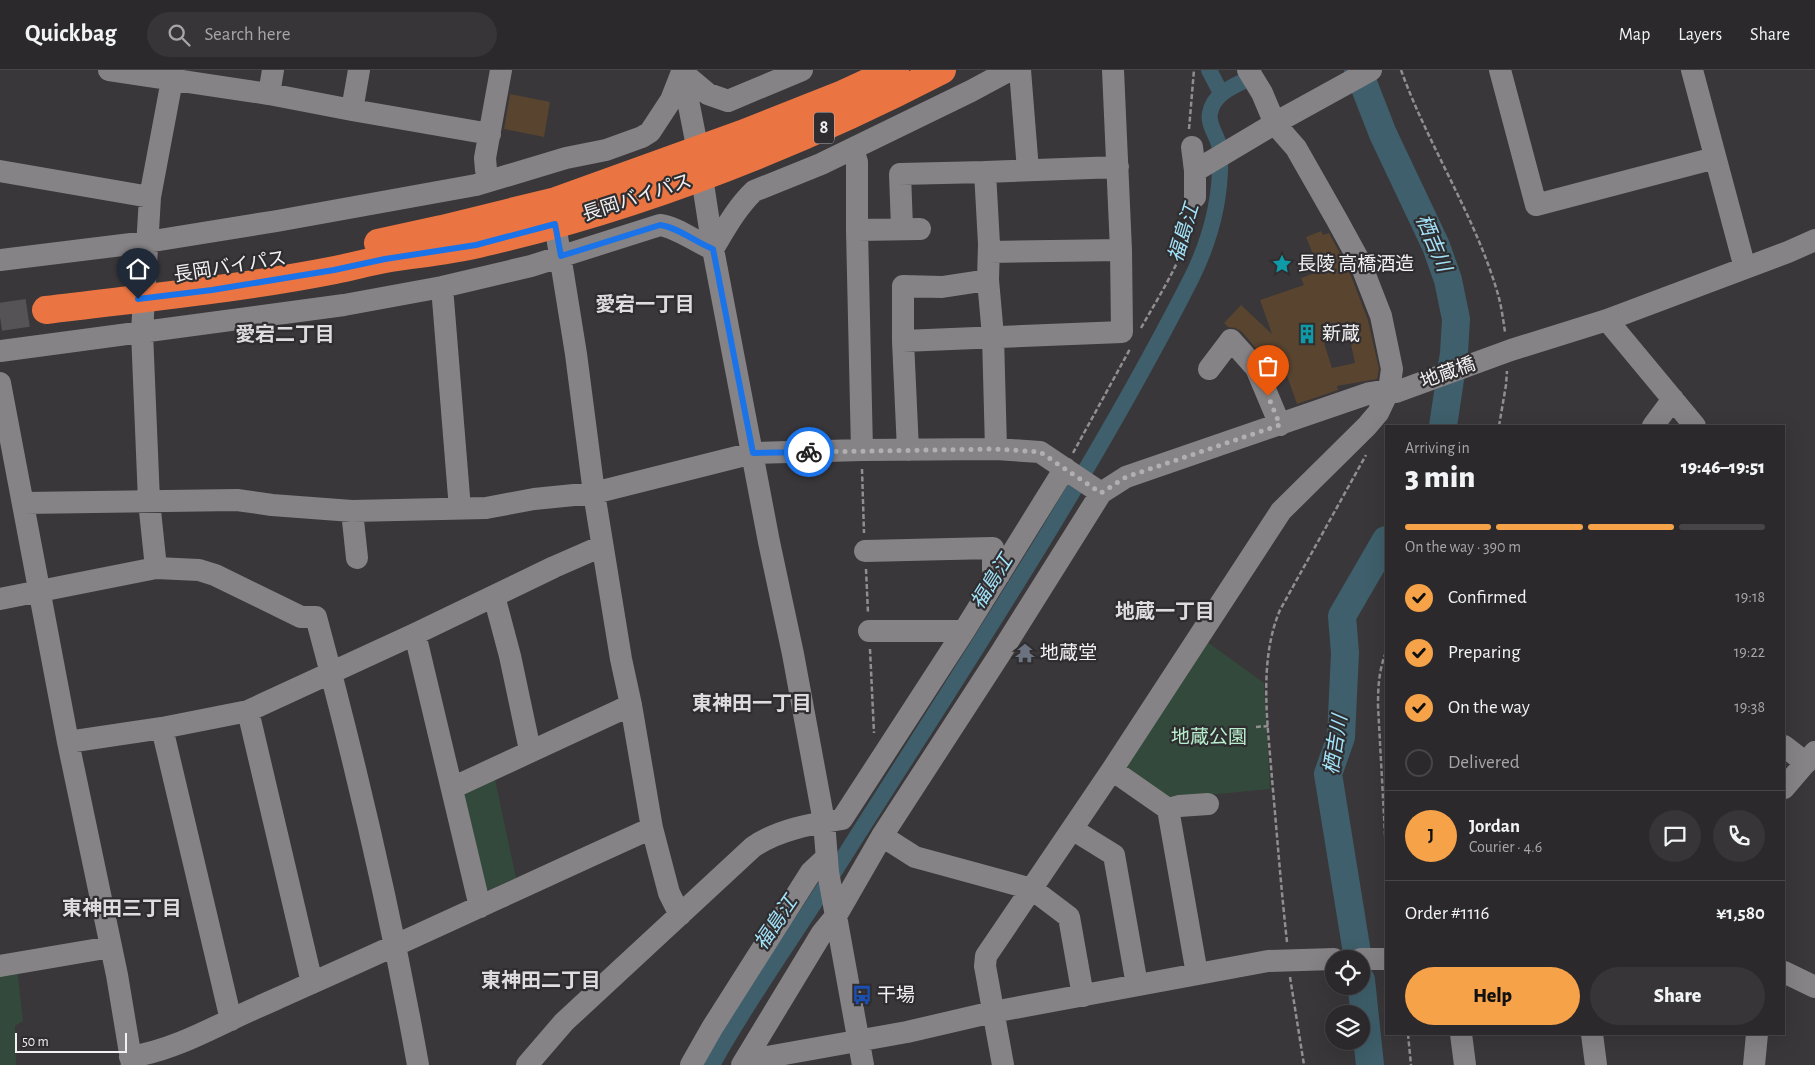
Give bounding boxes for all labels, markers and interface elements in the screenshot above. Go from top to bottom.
search box [147,12,497,57]
icon: search [165,21,193,49]
text: Quickbag [25,22,117,46]
text: Search here [205,25,290,44]
text: Map [1619,26,1650,44]
text: Layers [1678,26,1722,44]
text: Share [1750,26,1790,44]
road number: 8 [814,112,834,144]
street label: 長岡バイパス [580,170,694,225]
water label: 福島江 [1165,199,1203,265]
water label: 栖吉川 [1412,211,1456,276]
pin [117,248,159,299]
street label: 長岡バイパス [172,248,288,285]
place icon: 長陵 高橋酒造 [1271,253,1293,275]
place label: 長陵 高橋酒造 [1297,254,1414,274]
icon: home [124,255,152,283]
district label: 愛宕一丁目 [595,293,695,315]
district label: 愛宕二丁目 [235,323,335,345]
building icon: 新蔵 [1296,323,1318,345]
place label: 新蔵 [1322,324,1360,344]
pin [1247,345,1289,396]
icon: bag [1254,352,1282,380]
street label: 地蔵橋 [1418,353,1478,392]
courier [784,427,834,477]
icon: bike [795,438,823,466]
text: Arriving in [1405,440,1470,456]
text: 19:46–19:51 [1681,458,1765,477]
text: 3 min [1405,461,1475,493]
text: On the way · 390 m [1405,539,1521,555]
water label: 福島江 [967,549,1017,613]
icon: check [1405,584,1433,612]
text: Confirmed [1448,588,1527,607]
text: 19:18 [1735,589,1765,605]
district label: 地蔵一丁目 [1115,601,1215,622]
icon: check [1405,639,1433,667]
temple icon: 地蔵堂 [1014,642,1036,664]
place label: 地蔵堂 [1040,643,1097,663]
text: Preparing [1448,643,1521,662]
text: 19:22 [1734,644,1765,660]
district label: 東神田一丁目 [692,692,812,714]
icon: check [1405,694,1433,722]
text: On the way [1448,698,1530,717]
text: 19:38 [1734,699,1765,715]
water label: 栖吉川 [1320,712,1351,776]
park label: 地蔵公園 [1171,727,1247,747]
text: Delivered [1448,753,1520,772]
button: chat [1649,810,1701,862]
button: phone [1713,810,1765,862]
text: Jordan [1469,817,1520,836]
text: J [1428,826,1434,845]
text: Courier · 4.6 [1469,839,1542,855]
water label: 福島江 [750,890,802,953]
district label: 東神田三丁目 [62,897,182,919]
text: Order #1116 [1405,904,1489,923]
text: ¥1,580 [1716,904,1765,923]
map controls [1325,950,1370,1050]
button: locate [1325,950,1370,995]
button: Help [1405,967,1580,1025]
button: Share [1590,967,1765,1025]
district label: 東神田二丁目 [481,969,601,991]
bus stop icon: 干場 [851,984,873,1006]
place label: 干場 [877,985,915,1005]
button: layers [1325,1005,1370,1050]
scale bar [15,1030,128,1053]
text: 50 m [22,1035,49,1049]

